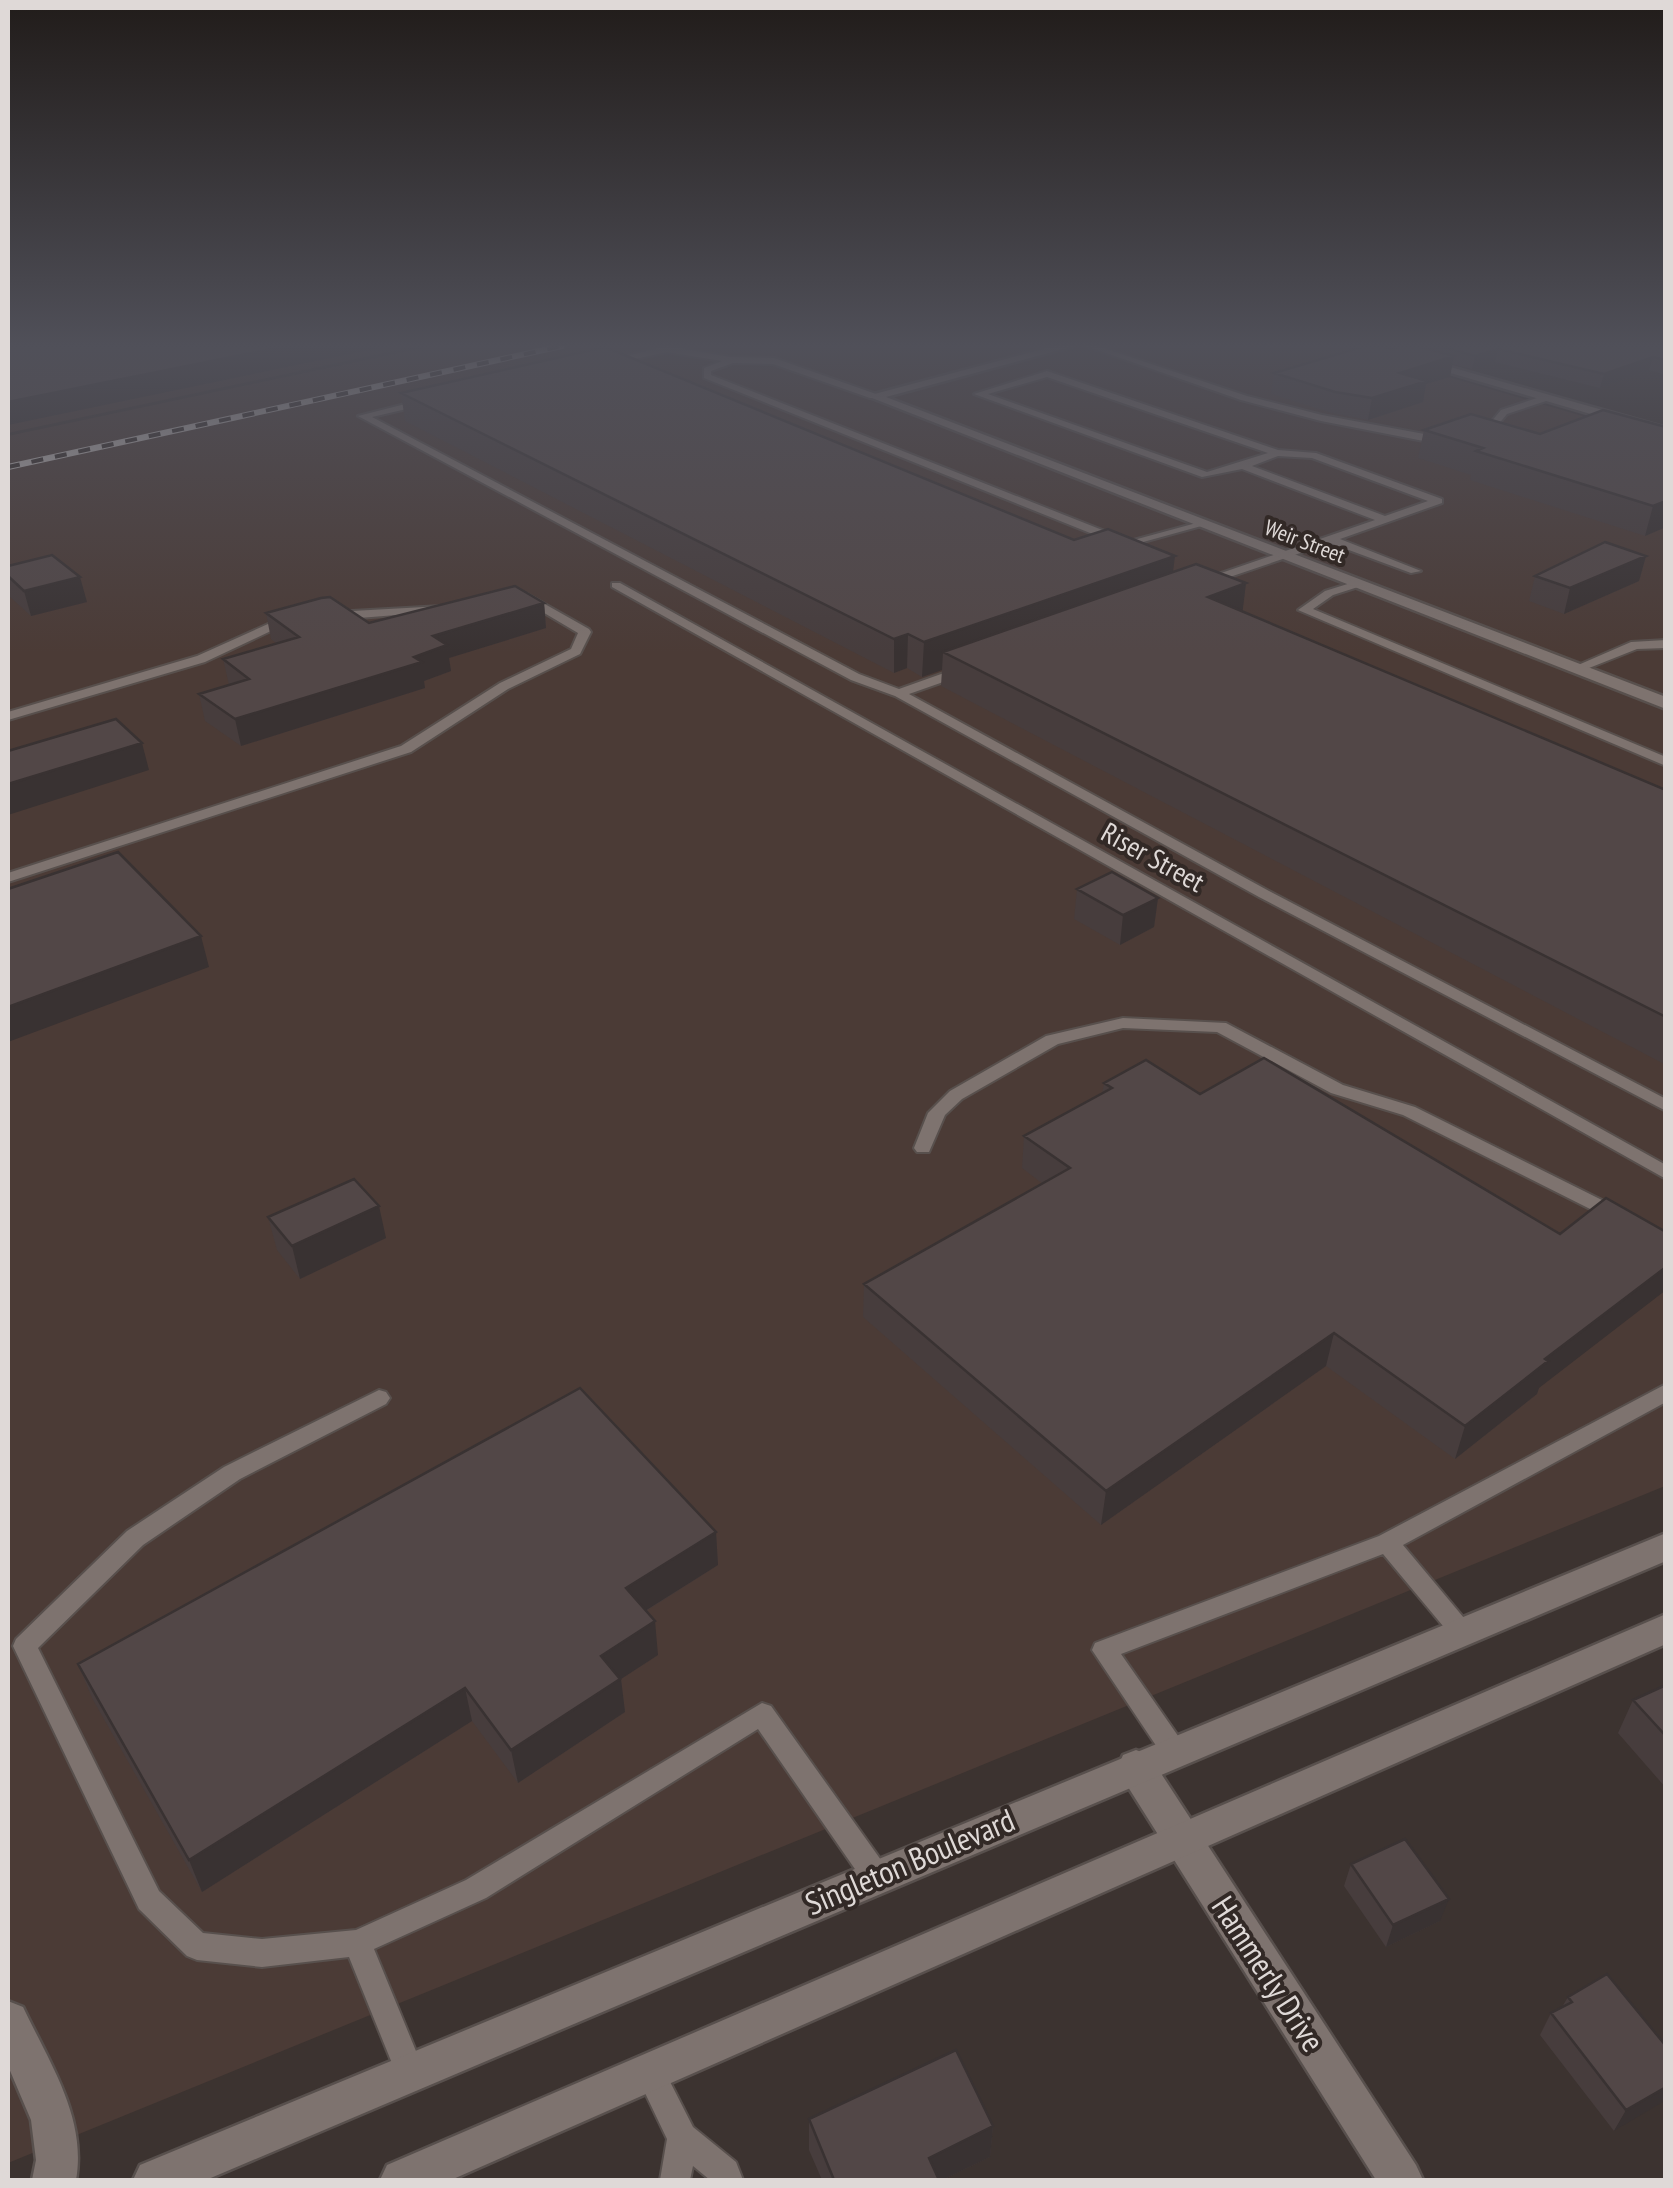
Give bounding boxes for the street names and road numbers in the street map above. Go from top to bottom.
street label: Weir Street [1261,513,1349,569]
street label: Riser Street [1095,813,1211,900]
street label: Singleton Boulevard [799,1798,1021,1924]
street label: Hammerly Drive [1203,1888,1335,2059]

